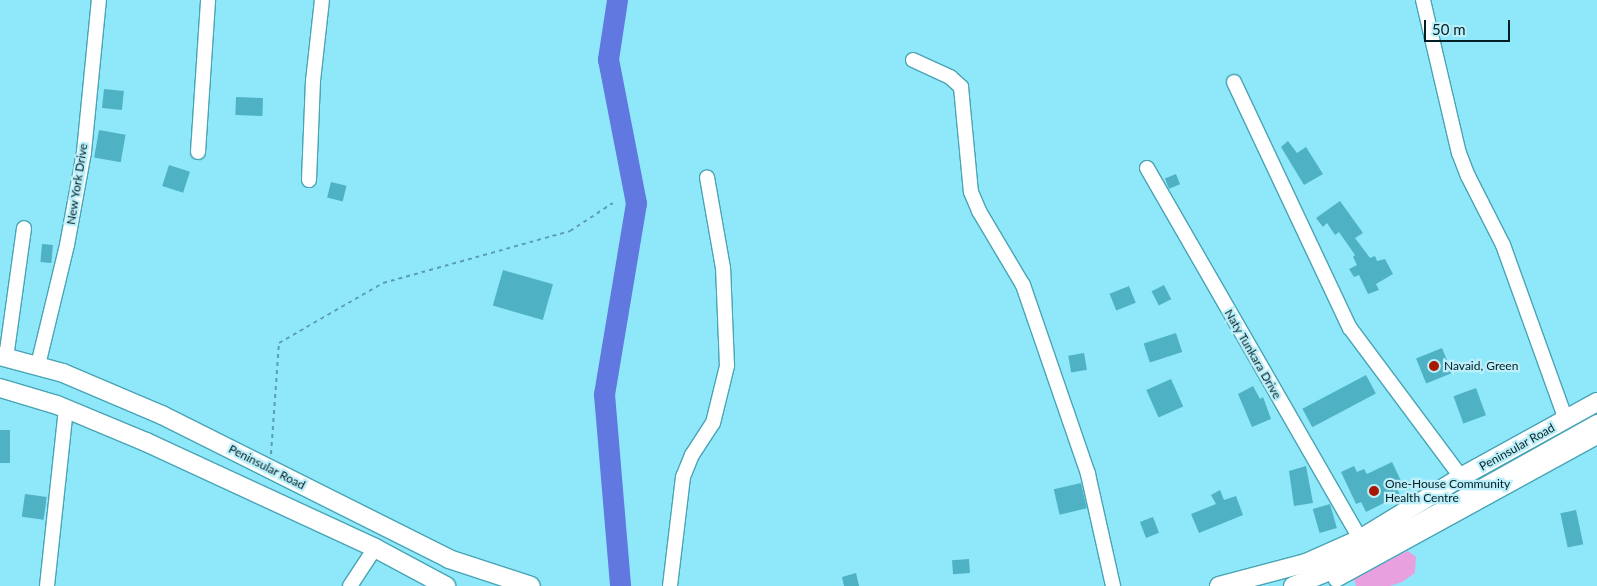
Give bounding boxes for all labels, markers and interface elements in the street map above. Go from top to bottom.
scale bar [1427,10,1513,42]
text: 50 m [1432,20,1466,38]
street label: New York Drive [63,142,91,226]
street label: Naty Tunkara Drive [1221,306,1285,402]
place label: Navaid, Green [1444,359,1518,373]
marker: Navaid, Green [1428,360,1440,372]
street label: Peninsular Road [1477,420,1557,474]
street label: Peninsular Road [226,441,308,493]
place label: One-House Community Health Centre [1385,477,1510,505]
marker: One-House Community Health Centre [1367,484,1381,498]

